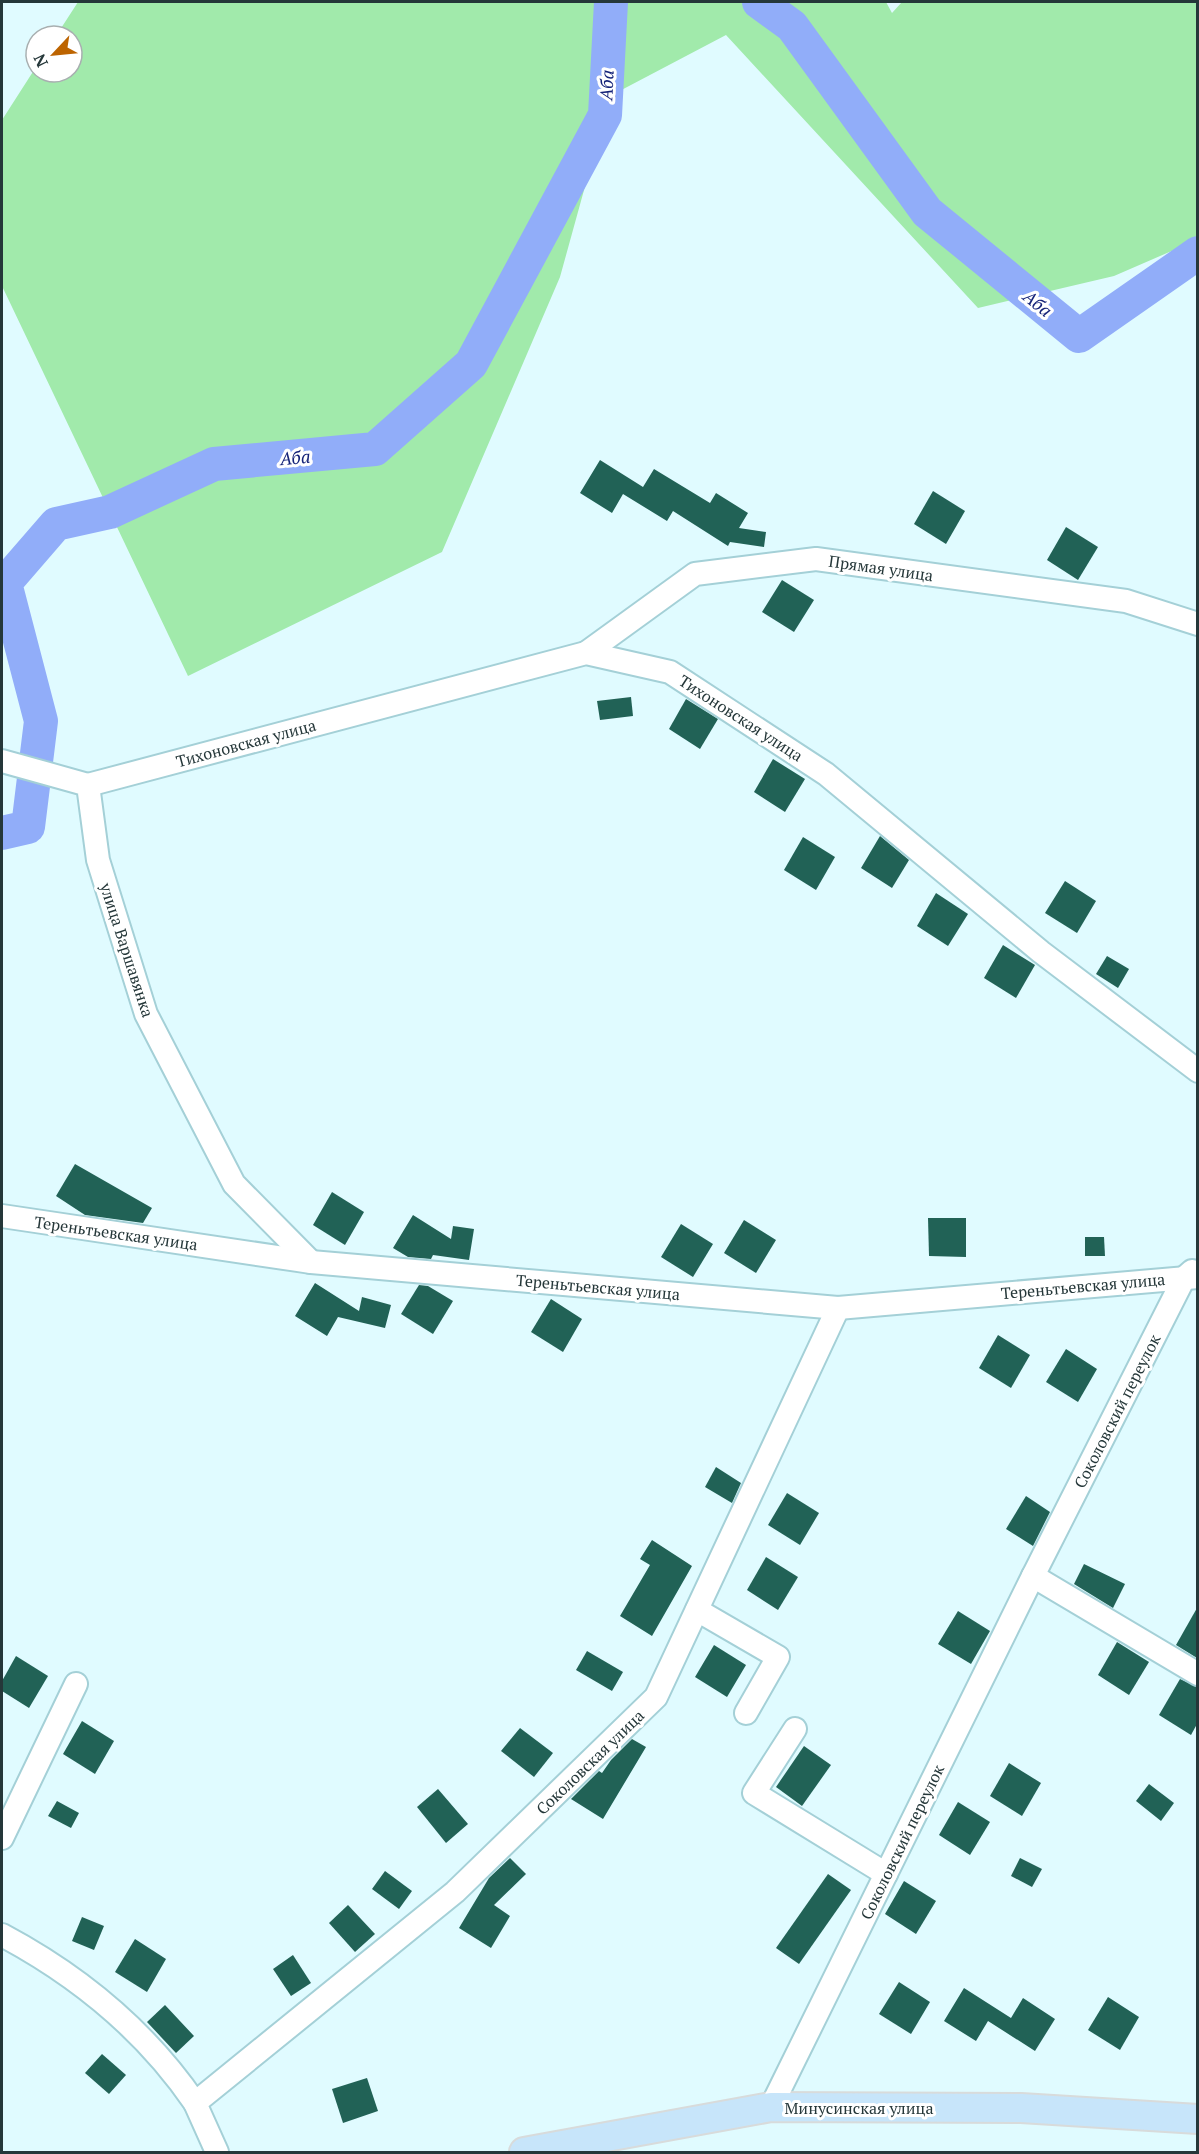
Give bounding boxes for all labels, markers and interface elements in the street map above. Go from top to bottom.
north arrow [24,24,84,84]
text: N [28,50,53,71]
water label: Аба [593,69,619,102]
water label: Аба [1018,283,1057,322]
water label: Аба [278,444,311,470]
street label: Прямая улица [827,550,935,586]
street label: Тихоновская улица [675,670,807,766]
street label: Тихоновская улица [174,714,318,772]
street label: улица Варшавянка [95,879,159,1020]
street label: Тереньтьевская улица [33,1211,199,1255]
street label: Тереньтьевская улица [1000,1268,1166,1304]
street label: Тереньтьевская улица [515,1269,681,1305]
street label: Соколовский переулок [1069,1330,1166,1492]
street label: Соколовская улица [531,1705,649,1819]
street label: Соколовский переулок [855,1761,949,1923]
street label: Минусинская улица [784,2097,934,2119]

